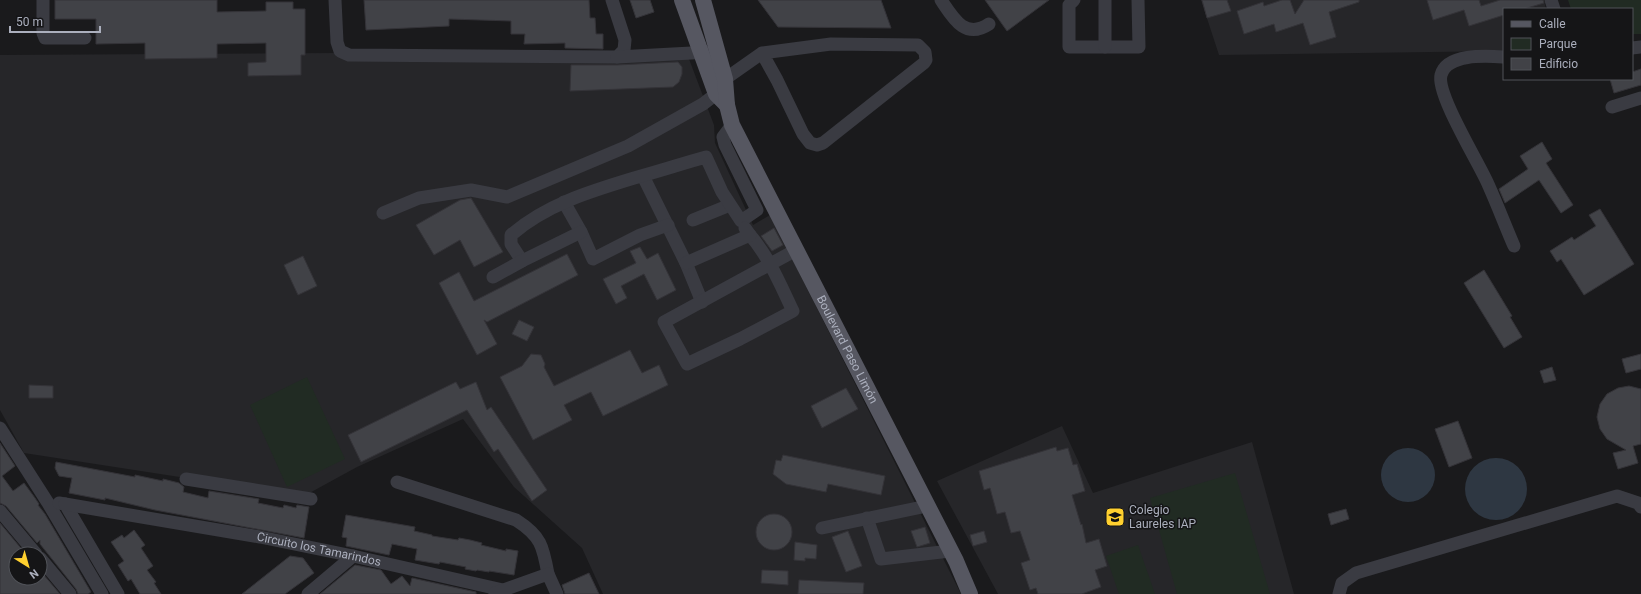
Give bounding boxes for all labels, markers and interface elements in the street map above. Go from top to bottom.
scale bar [10,8,100,34]
legend [1503,8,1633,80]
text: 50 m [16,15,43,29]
text: Calle [1539,17,1566,31]
text: Parque [1539,37,1577,51]
text: Edificio [1539,57,1578,71]
street label: Boulevard Paso Limón [814,293,881,406]
place label: Colegio Laureles IAP [1129,503,1197,531]
school or university icon: Colegio Laureles IAP [1104,506,1126,528]
street label: Circuito los Tamarindos [256,530,382,569]
north arrow [8,546,48,586]
text: N [27,566,41,581]

